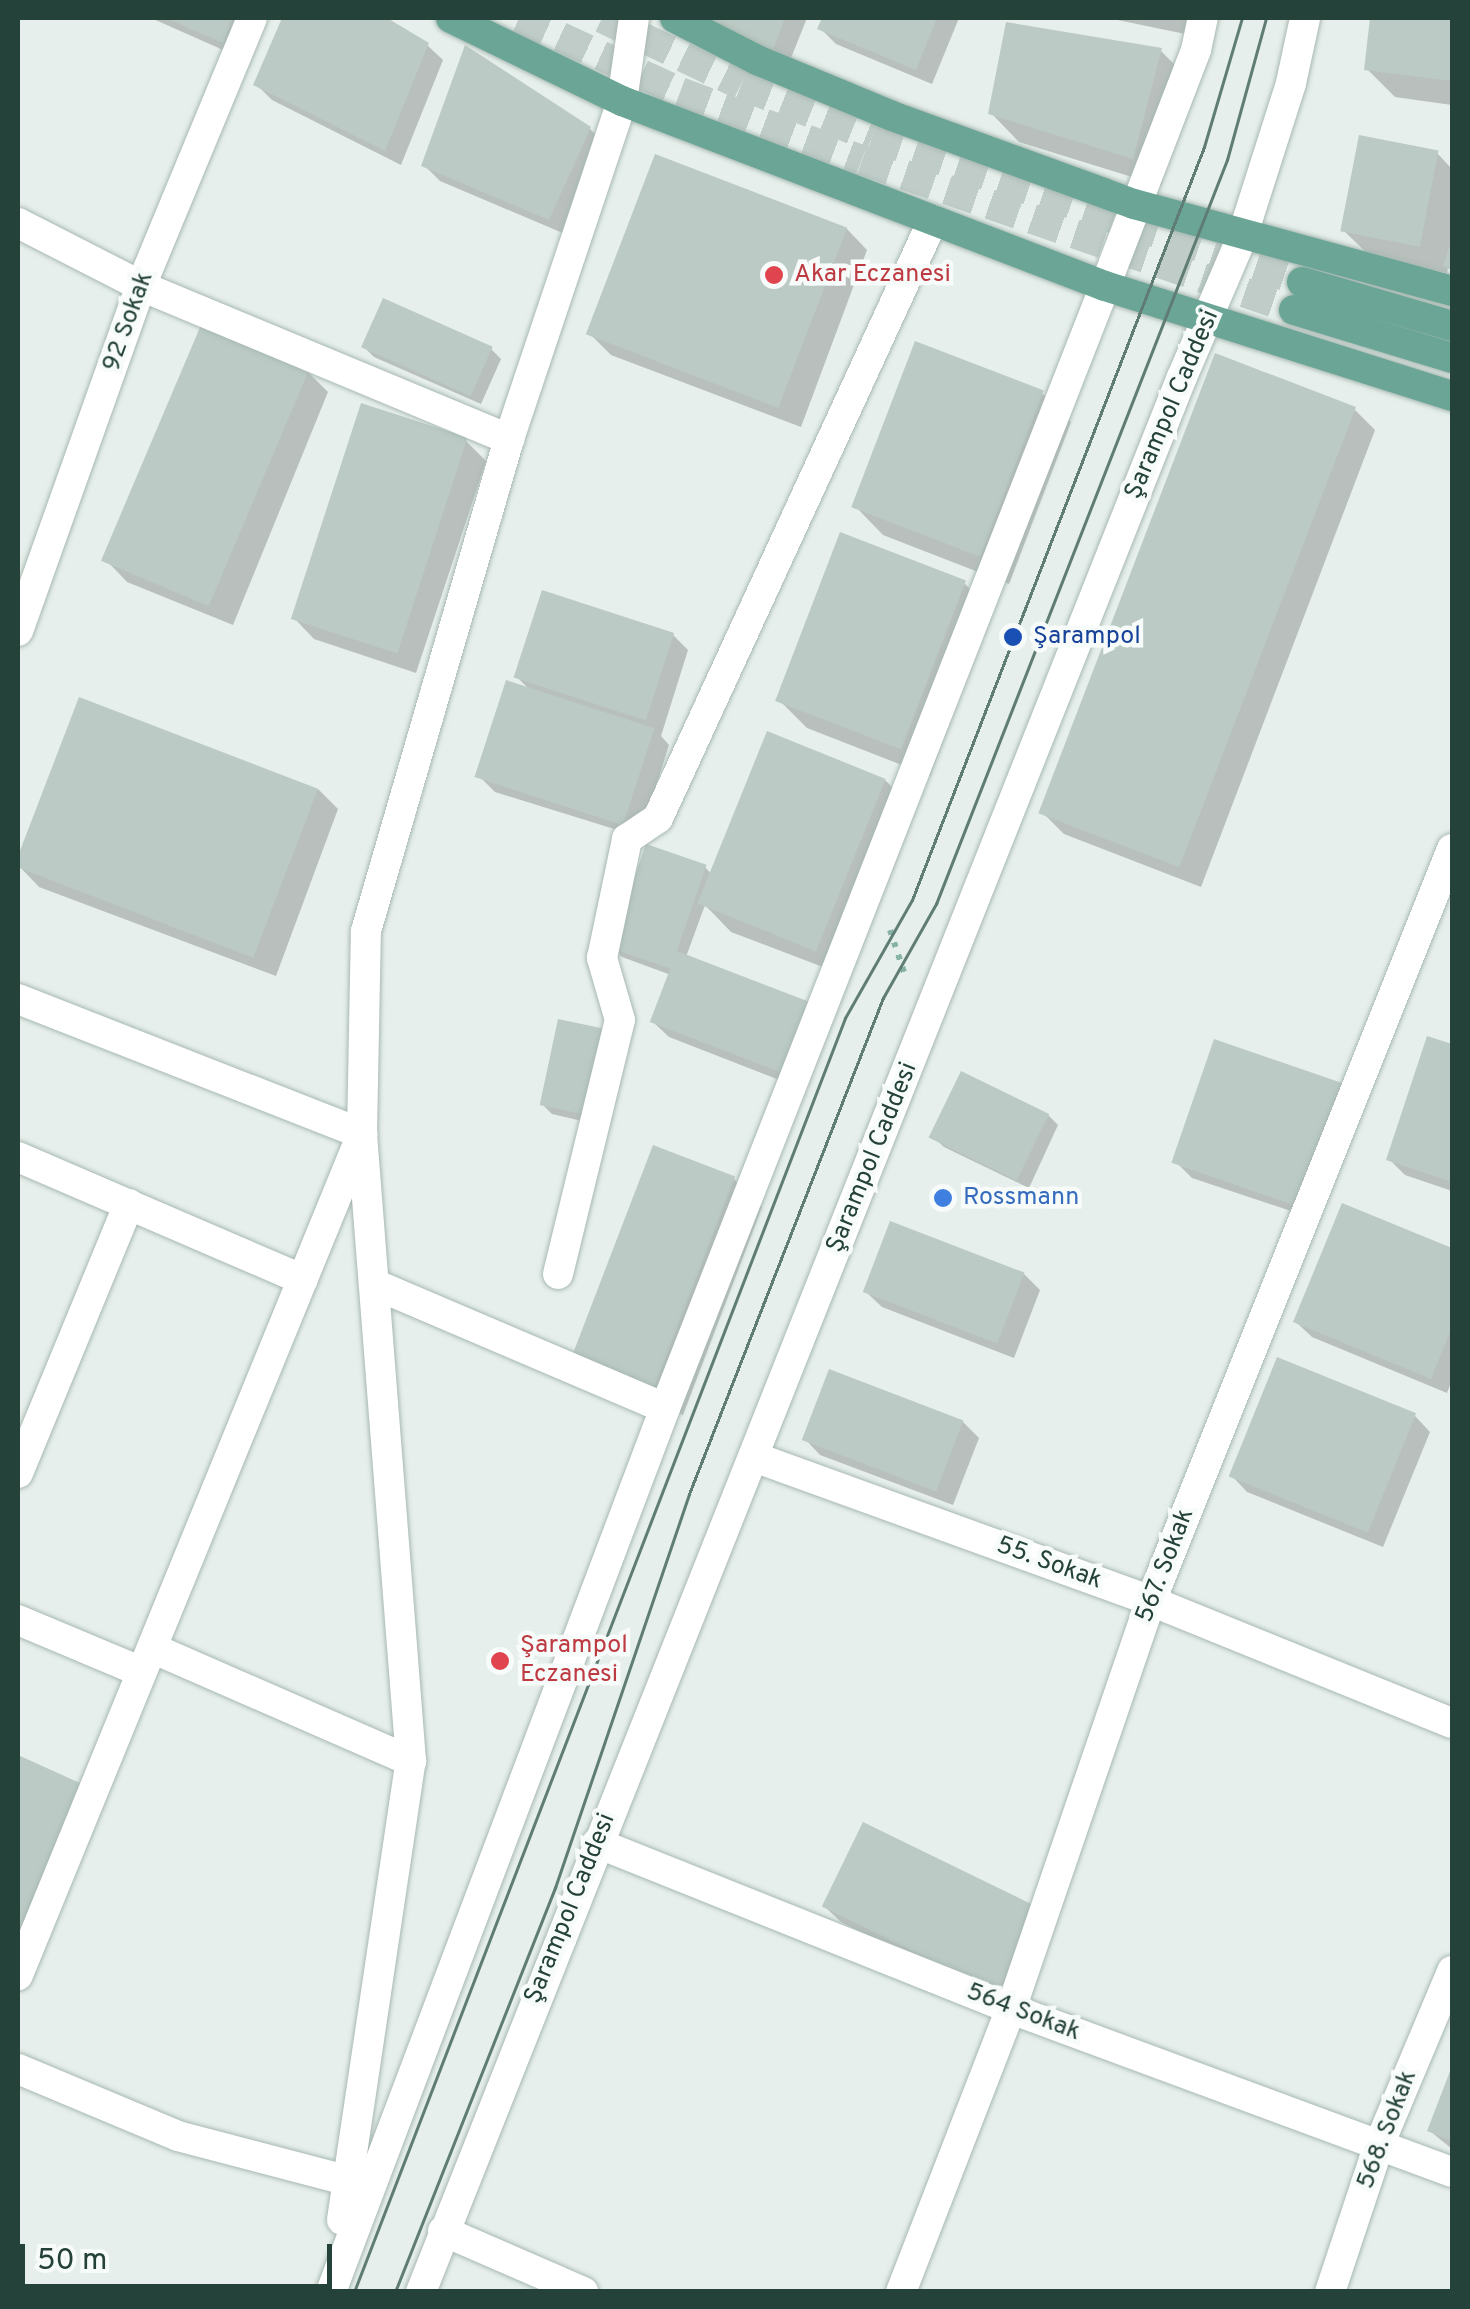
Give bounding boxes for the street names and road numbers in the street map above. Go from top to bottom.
street label: 92 Sokak [97,268,161,376]
street label: Şarampol Caddesi [1120,306,1226,504]
street label: Şarampol Caddesi [821,1058,925,1258]
street label: 567. Sokak [1131,1505,1201,1627]
street label: 55. Sokak [992,1531,1106,1597]
street label: Şarampol Caddesi [519,1809,623,2009]
street label: 564 Sokak [962,1978,1084,2048]
street label: 568. Sokak [1352,2066,1424,2194]

